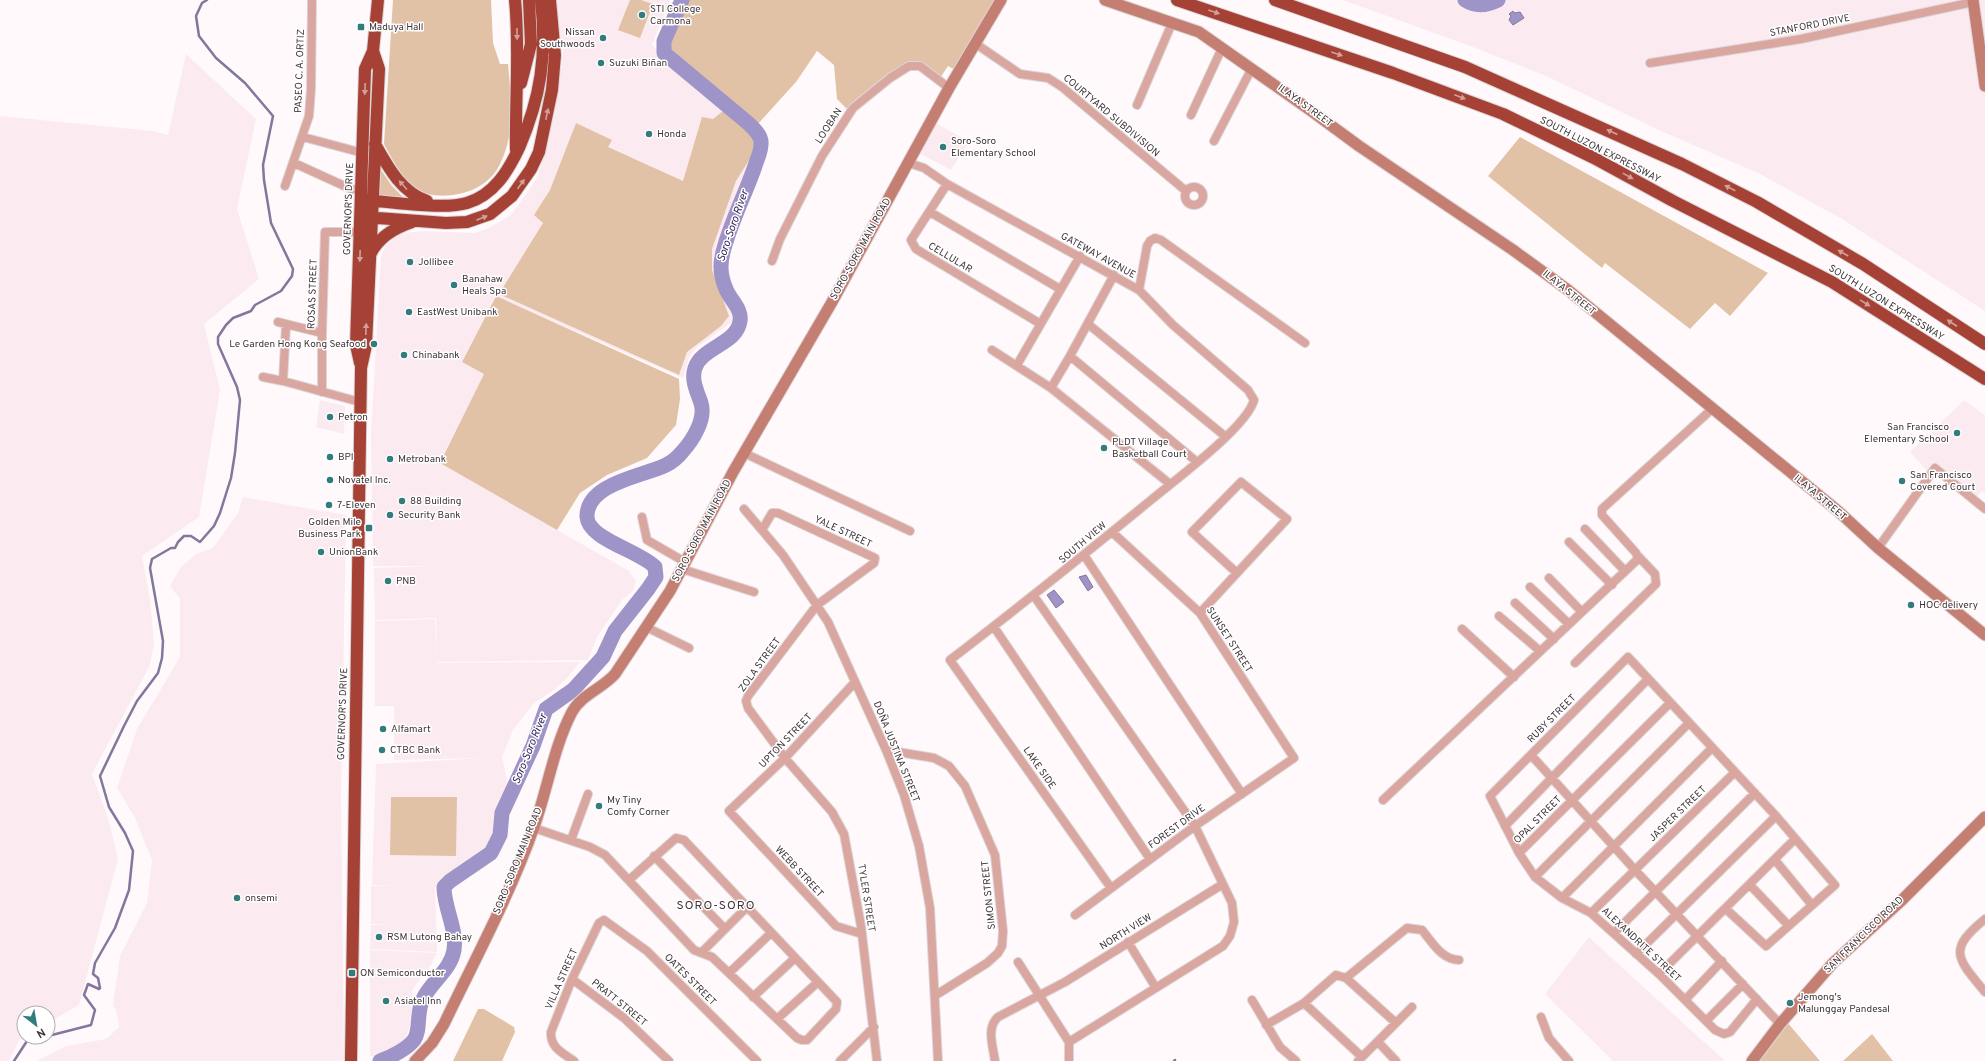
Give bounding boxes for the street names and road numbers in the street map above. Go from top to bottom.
street label: STANFORD DRIVE [1769,12,1851,40]
street label: PASEO C. A. ORTIZ [292,29,308,113]
street label: COURTYARD SUBDIVISION [1060,72,1162,160]
street label: ILAYA STREET [1275,82,1335,130]
street label: LOOBAN [813,106,845,146]
street label: SOUTH LUZON EXPRESSWAY [1537,114,1663,186]
street label: GOVERNOR'S DRIVE [341,163,357,255]
street label: SORO-SORO MAIN ROAD [828,196,894,302]
street label: GATEWAY AVENUE [1058,230,1138,282]
street label: CELLULAR [926,240,974,276]
street label: ROSAS STREET [305,258,321,329]
street label: SOUTH LUZON EXPRESSWAY [1826,262,1947,344]
street label: ILAYA STREET [1540,268,1598,319]
street label: ILAYA STREET [1791,472,1849,524]
street label: SORO-SORO MAIN ROAD [669,477,735,584]
street label: YALE STREET [812,513,874,551]
street label: SOUTH VIEW [1056,519,1110,567]
street label: SUNSET STREET [1203,605,1255,675]
street label: ZOLA STREET [736,635,784,695]
street label: GOVERNOR'S DRIVE [335,668,351,760]
street label: RUBY STREET [1525,692,1579,746]
street label: DOÑA JUSTINA STREET [870,699,922,805]
street label: UPTON STREET [757,711,815,771]
street label: LAKE SIDE [1020,744,1058,792]
street label: JASPER STREET [1647,783,1710,845]
street label: OPAL STREET [1511,793,1565,847]
street label: FOREST DRIVE [1146,802,1208,852]
street label: SORO-SORO MAIN ROAD [491,805,545,916]
street label: WEBB STREET [772,844,826,901]
street label: SIMON STREET [979,860,999,930]
street label: TYLER STREET [854,863,878,933]
street label: SAN FRANCISCO ROAD [1822,894,1907,976]
street label: ALEXANDRITE STREET [1599,905,1684,985]
street label: NORTH VIEW [1097,911,1155,953]
street label: VILLA STREET [543,946,581,1012]
street label: OATES STREET [661,951,719,1009]
street label: PRATT STREET [588,977,650,1030]

